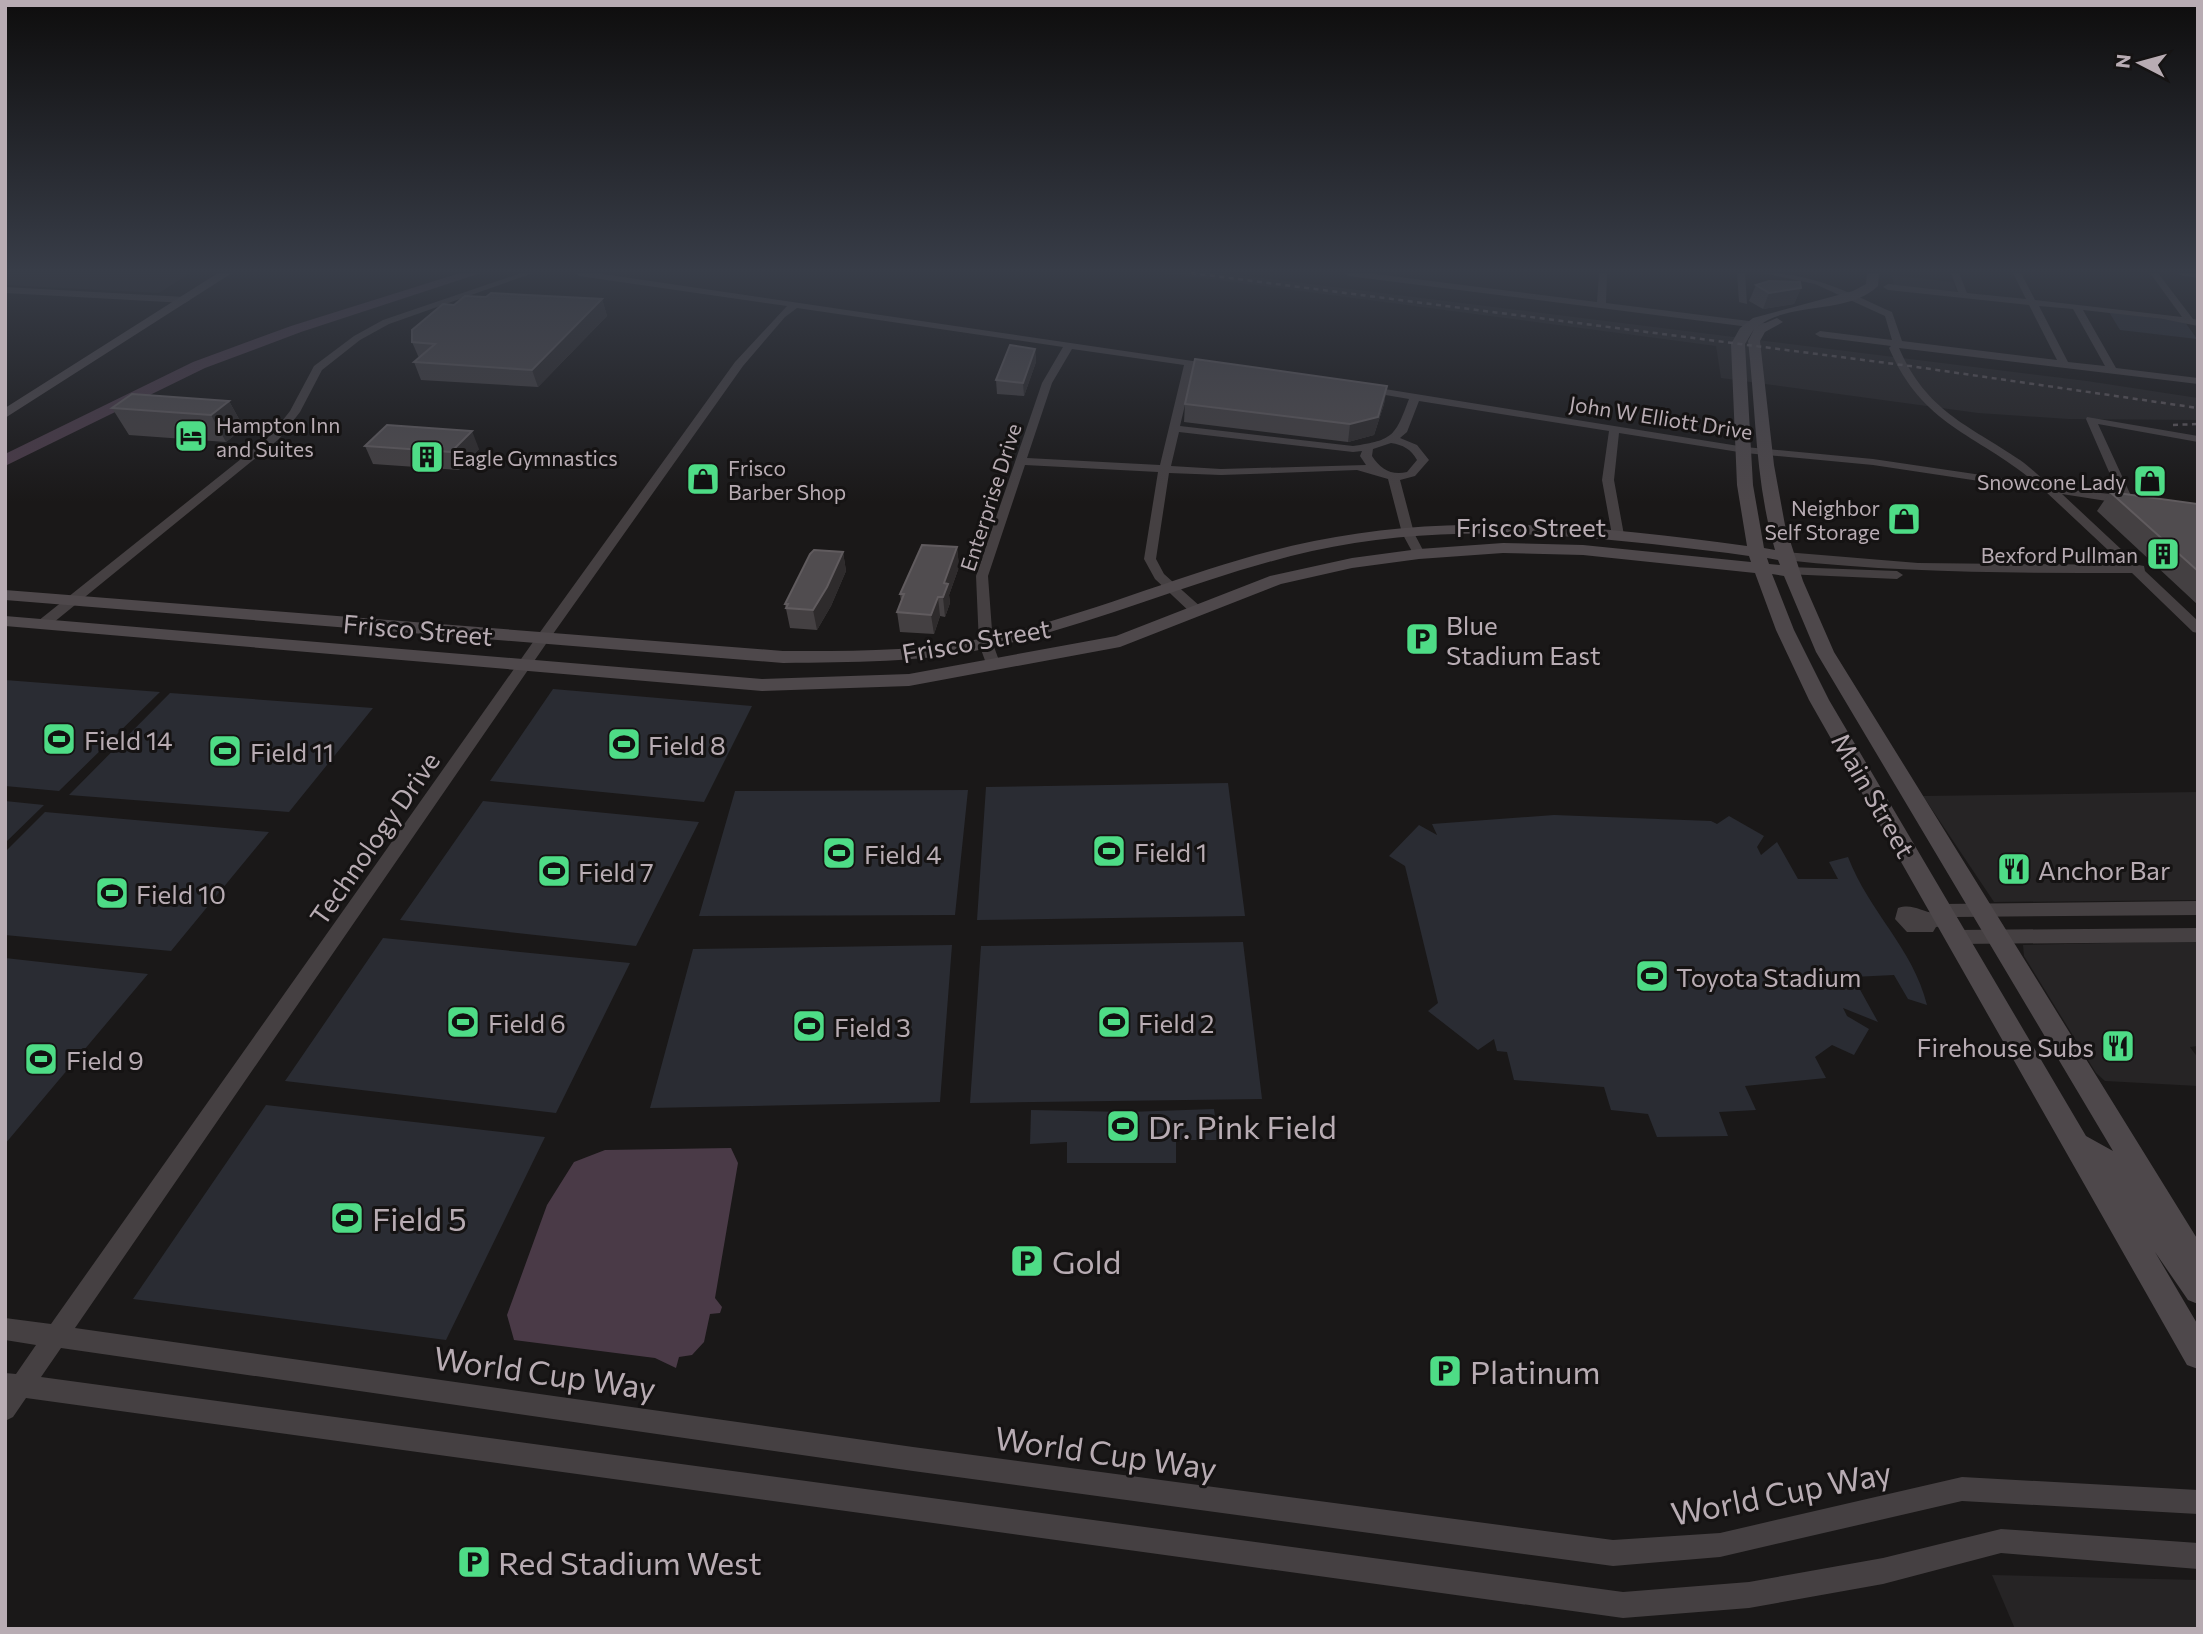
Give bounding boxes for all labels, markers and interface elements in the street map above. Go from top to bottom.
north arrow [2105,28,2175,98]
text: N [2110,53,2135,69]
street label: John W Elliott Drive [1568,390,1754,444]
place label: Hampton Inn and Suites [216,412,340,461]
hotel icon: Hampton Inn and Suites [172,417,210,455]
street label: Enterprise Drive [954,420,1026,574]
building icon: Eagle Gymnastics [408,438,446,476]
place label: Eagle Gymnastics [452,445,618,470]
place label: Frisco Barber Shop [728,455,846,504]
shop icon: Frisco Barber Shop [684,460,722,498]
shop icon: Snowcone Lady [2131,462,2169,500]
place label: Snowcone Lady [1977,469,2126,494]
place label: Neighbor Self Storage [1764,495,1880,544]
shop icon: Neighbor Self Storage [1885,500,1923,538]
street label: Frisco Street [1456,511,1606,542]
building icon: Bexford Pullman [2144,535,2182,573]
place label: Bexford Pullman [1981,542,2138,567]
street label: Frisco Street [342,607,494,651]
place label: Blue Stadium East [1446,609,1601,670]
street label: Frisco Street [899,612,1053,668]
parking icon: Blue Stadium East [1403,620,1441,658]
sports icon: Field 14 [40,720,78,758]
place label: Field 14 [84,724,173,755]
sports icon: Field 8 [605,725,643,763]
street label: Main Street [1826,727,1922,863]
place label: Field 8 [648,729,726,760]
sports icon: Field 11 [206,732,244,770]
place label: Field 11 [250,736,334,767]
street label: Technology Drive [303,746,445,930]
sports icon: Field 1 [1090,832,1128,870]
sports icon: Field 4 [820,834,858,872]
place label: Field 1 [1134,836,1207,867]
place label: Field 4 [864,838,942,869]
restaurant icon: Anchor Bar [1995,850,2033,888]
sports icon: Field 7 [535,852,573,890]
place label: Anchor Bar [2038,854,2170,885]
place label: Field 7 [578,856,654,887]
sports icon: Field 10 [93,874,131,912]
place label: Field 10 [136,878,226,909]
sports icon: Toyota Stadium [1633,957,1671,995]
place label: Toyota Stadium [1676,961,1861,992]
sports icon: Field 6 [444,1003,482,1041]
sports icon: Field 2 [1095,1003,1133,1041]
place label: Field 6 [488,1007,566,1038]
sports icon: Field 3 [790,1007,828,1045]
place label: Field 2 [1138,1007,1214,1038]
place label: Field 3 [834,1011,911,1042]
restaurant icon: Firehouse Subs [2099,1027,2137,1065]
place label: Firehouse Subs [1917,1031,2094,1062]
sports icon: Field 9 [22,1040,60,1078]
place label: Field 9 [66,1044,144,1075]
place label: Dr. Pink Field [1148,1106,1337,1146]
sports icon: Dr. Pink Field [1104,1107,1142,1145]
place label: Field 5 [372,1198,467,1238]
sports icon: Field 5 [328,1199,366,1237]
place label: Gold [1052,1241,1121,1281]
parking icon: Gold [1008,1242,1046,1280]
street label: World Cup Way [431,1337,659,1407]
place label: Platinum [1470,1351,1600,1391]
parking icon: Platinum [1426,1352,1464,1390]
street label: World Cup Way [992,1417,1220,1487]
street label: World Cup Way [1667,1451,1895,1533]
place label: Red Stadium West [498,1542,762,1582]
parking icon: Red Stadium West [455,1543,493,1581]

